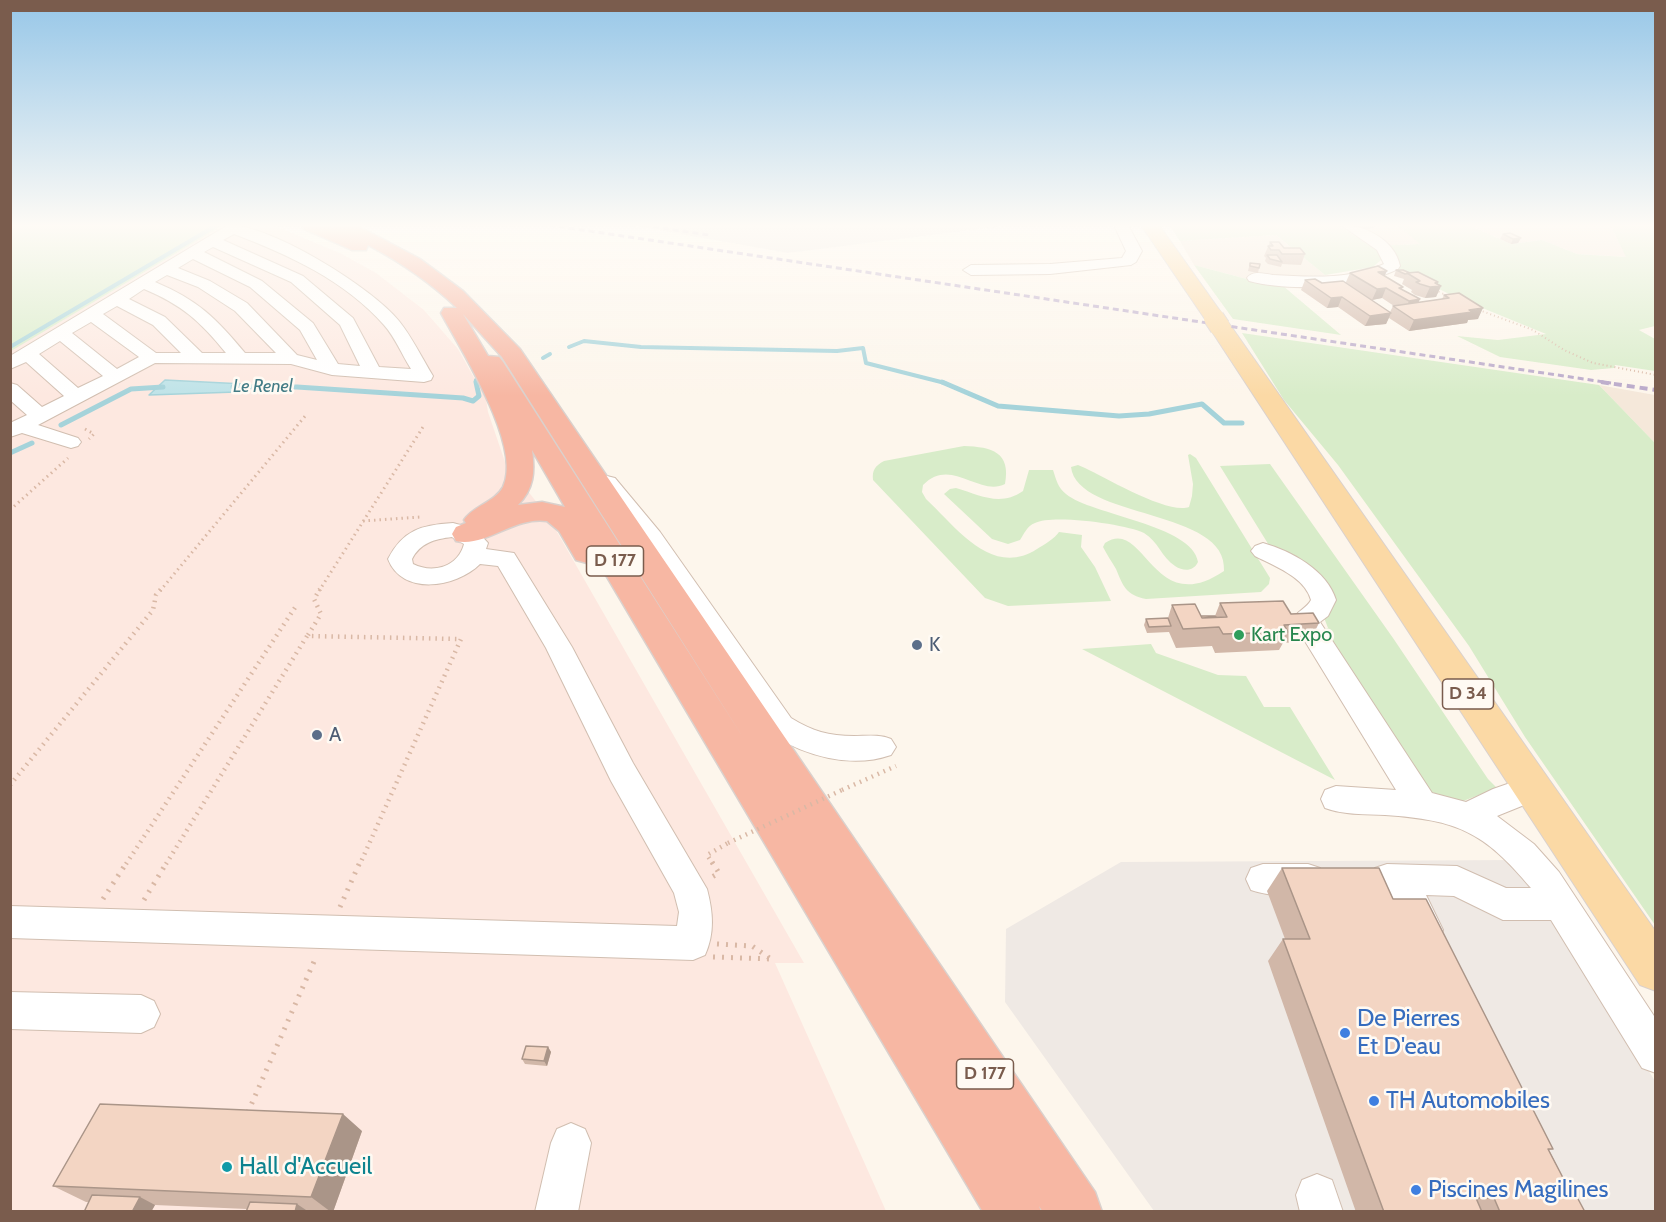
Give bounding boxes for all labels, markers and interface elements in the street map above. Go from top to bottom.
water label: Le Renel [233,376,293,398]
road number: D 177 [586,546,644,576]
place label: Kart Expo [1251,623,1332,647]
marker: Kart Expo [1232,628,1246,642]
place label: K [929,633,940,657]
marker: K [910,638,924,652]
road number: D 34 [1442,679,1494,709]
place label: A [329,723,341,747]
marker: A [310,728,324,742]
place label: De Pierres Et D'eau [1357,1005,1460,1061]
marker: De Pierres Et D'eau [1338,1026,1352,1040]
road number: D 177 [956,1059,1014,1089]
place label: TH Automobiles [1386,1087,1550,1115]
marker: TH Automobiles [1367,1094,1381,1108]
place label: Hall d'Accueil [239,1153,372,1181]
marker: Hall d'Accueil [220,1160,234,1174]
place label: Piscines Magilines [1428,1176,1608,1204]
marker: Piscines Magilines [1409,1183,1423,1197]

